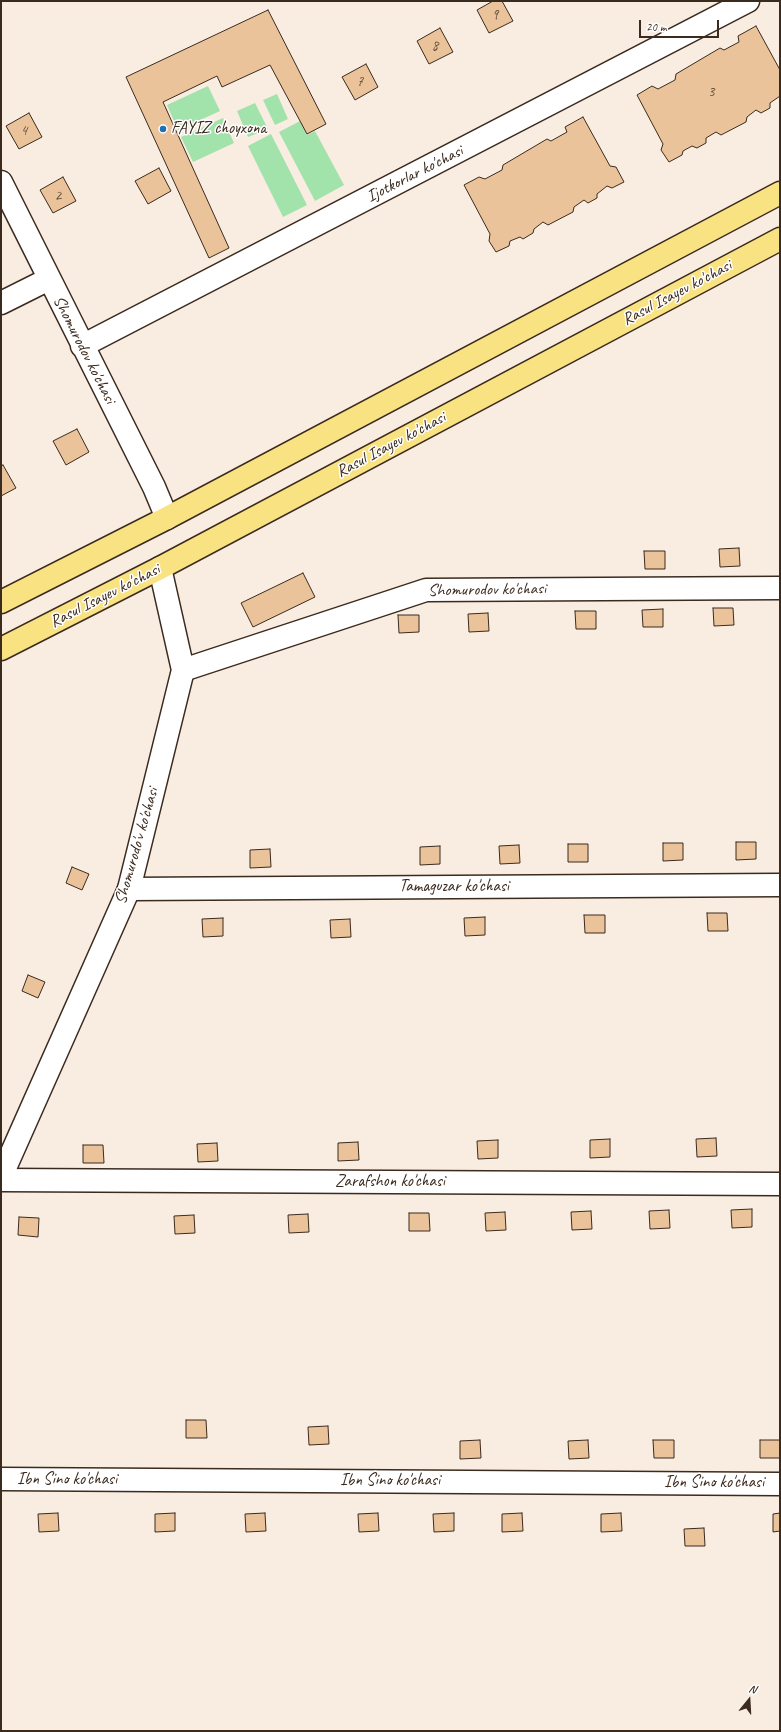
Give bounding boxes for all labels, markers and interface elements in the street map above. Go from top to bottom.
house number: 9 [492,6,498,24]
scale bar [641,12,721,38]
text: 20 m [646,19,666,35]
house number: 8 [432,37,438,55]
house number: 7 [357,73,363,91]
house number: 3 [708,83,714,101]
place label: FAYIZ choyxona [171,119,266,139]
house number: 4 [21,122,27,140]
marker: FAYIZ choyxona [158,124,168,134]
street label: Ijotkorlar ko'chasi [363,141,467,207]
house number: 2 [55,187,61,205]
street label: Rasul Isayev ko'chasi [619,256,735,330]
street label: Shomurodov ko'chasi [48,293,120,407]
street label: Rasul Isayev ko'chasi [333,408,449,482]
street label: Rasul Isayev ko'chasi [47,559,163,633]
street label: Shomurodov ko'chasi [428,579,546,601]
street label: Shomurodo'v ko'chasi [111,785,163,907]
street label: Tamaguzar ko'chasi [399,877,509,897]
street label: Zarafshon ko'chasi [335,1172,445,1192]
street label: Ibn Sino ko'chasi [17,1470,117,1490]
street label: Ibn Sino ko'chasi [340,1471,440,1491]
street label: Ibn Sino ko'chasi [664,1473,764,1493]
north arrow [729,1680,769,1720]
text: N [747,1681,758,1696]

